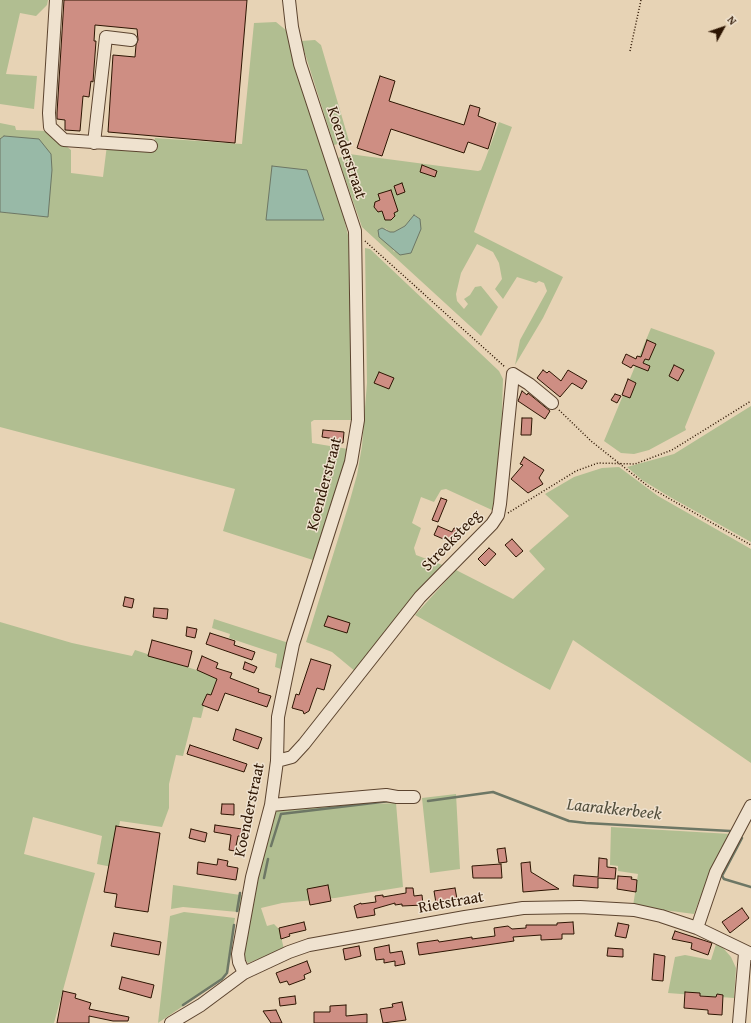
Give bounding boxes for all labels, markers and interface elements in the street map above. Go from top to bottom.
north arrow [703,8,743,48]
text: N [724,12,741,28]
street label: Koenderstraat [322,104,370,202]
street label: Koenderstraat [303,435,347,533]
street label: Streeksteeg [418,506,486,576]
street label: Koenderstraat [231,761,269,859]
water label: Laarakkerbeek [566,795,662,825]
street label: Rietstraat [417,888,485,918]

